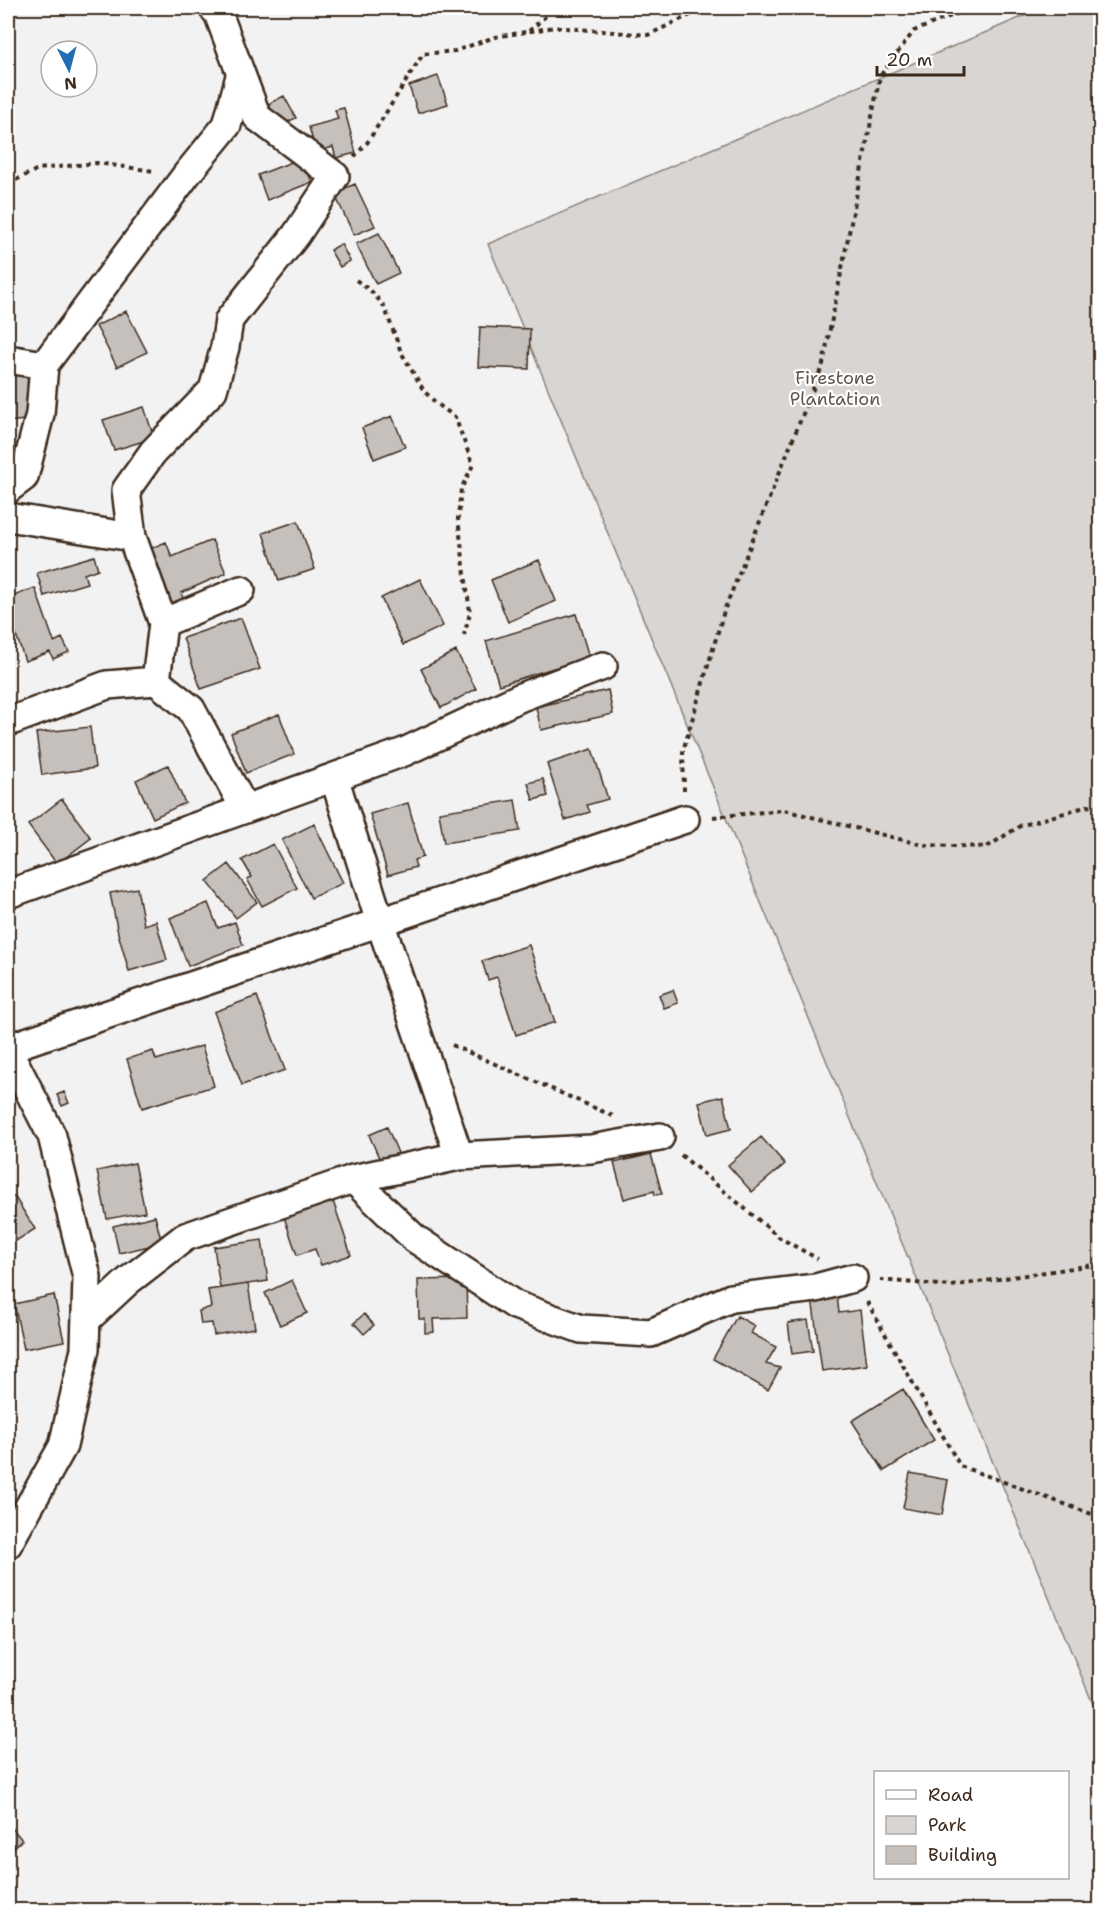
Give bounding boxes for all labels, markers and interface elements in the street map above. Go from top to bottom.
north arrow [39,39,99,99]
scale bar [877,39,964,77]
text: 20 m [886,48,932,72]
text: N [63,72,78,95]
park label: Firestone Plantation [790,366,880,411]
legend [874,1771,1069,1879]
text: Road [928,1783,973,1807]
text: Park [928,1813,967,1837]
text: Building [928,1843,997,1867]

